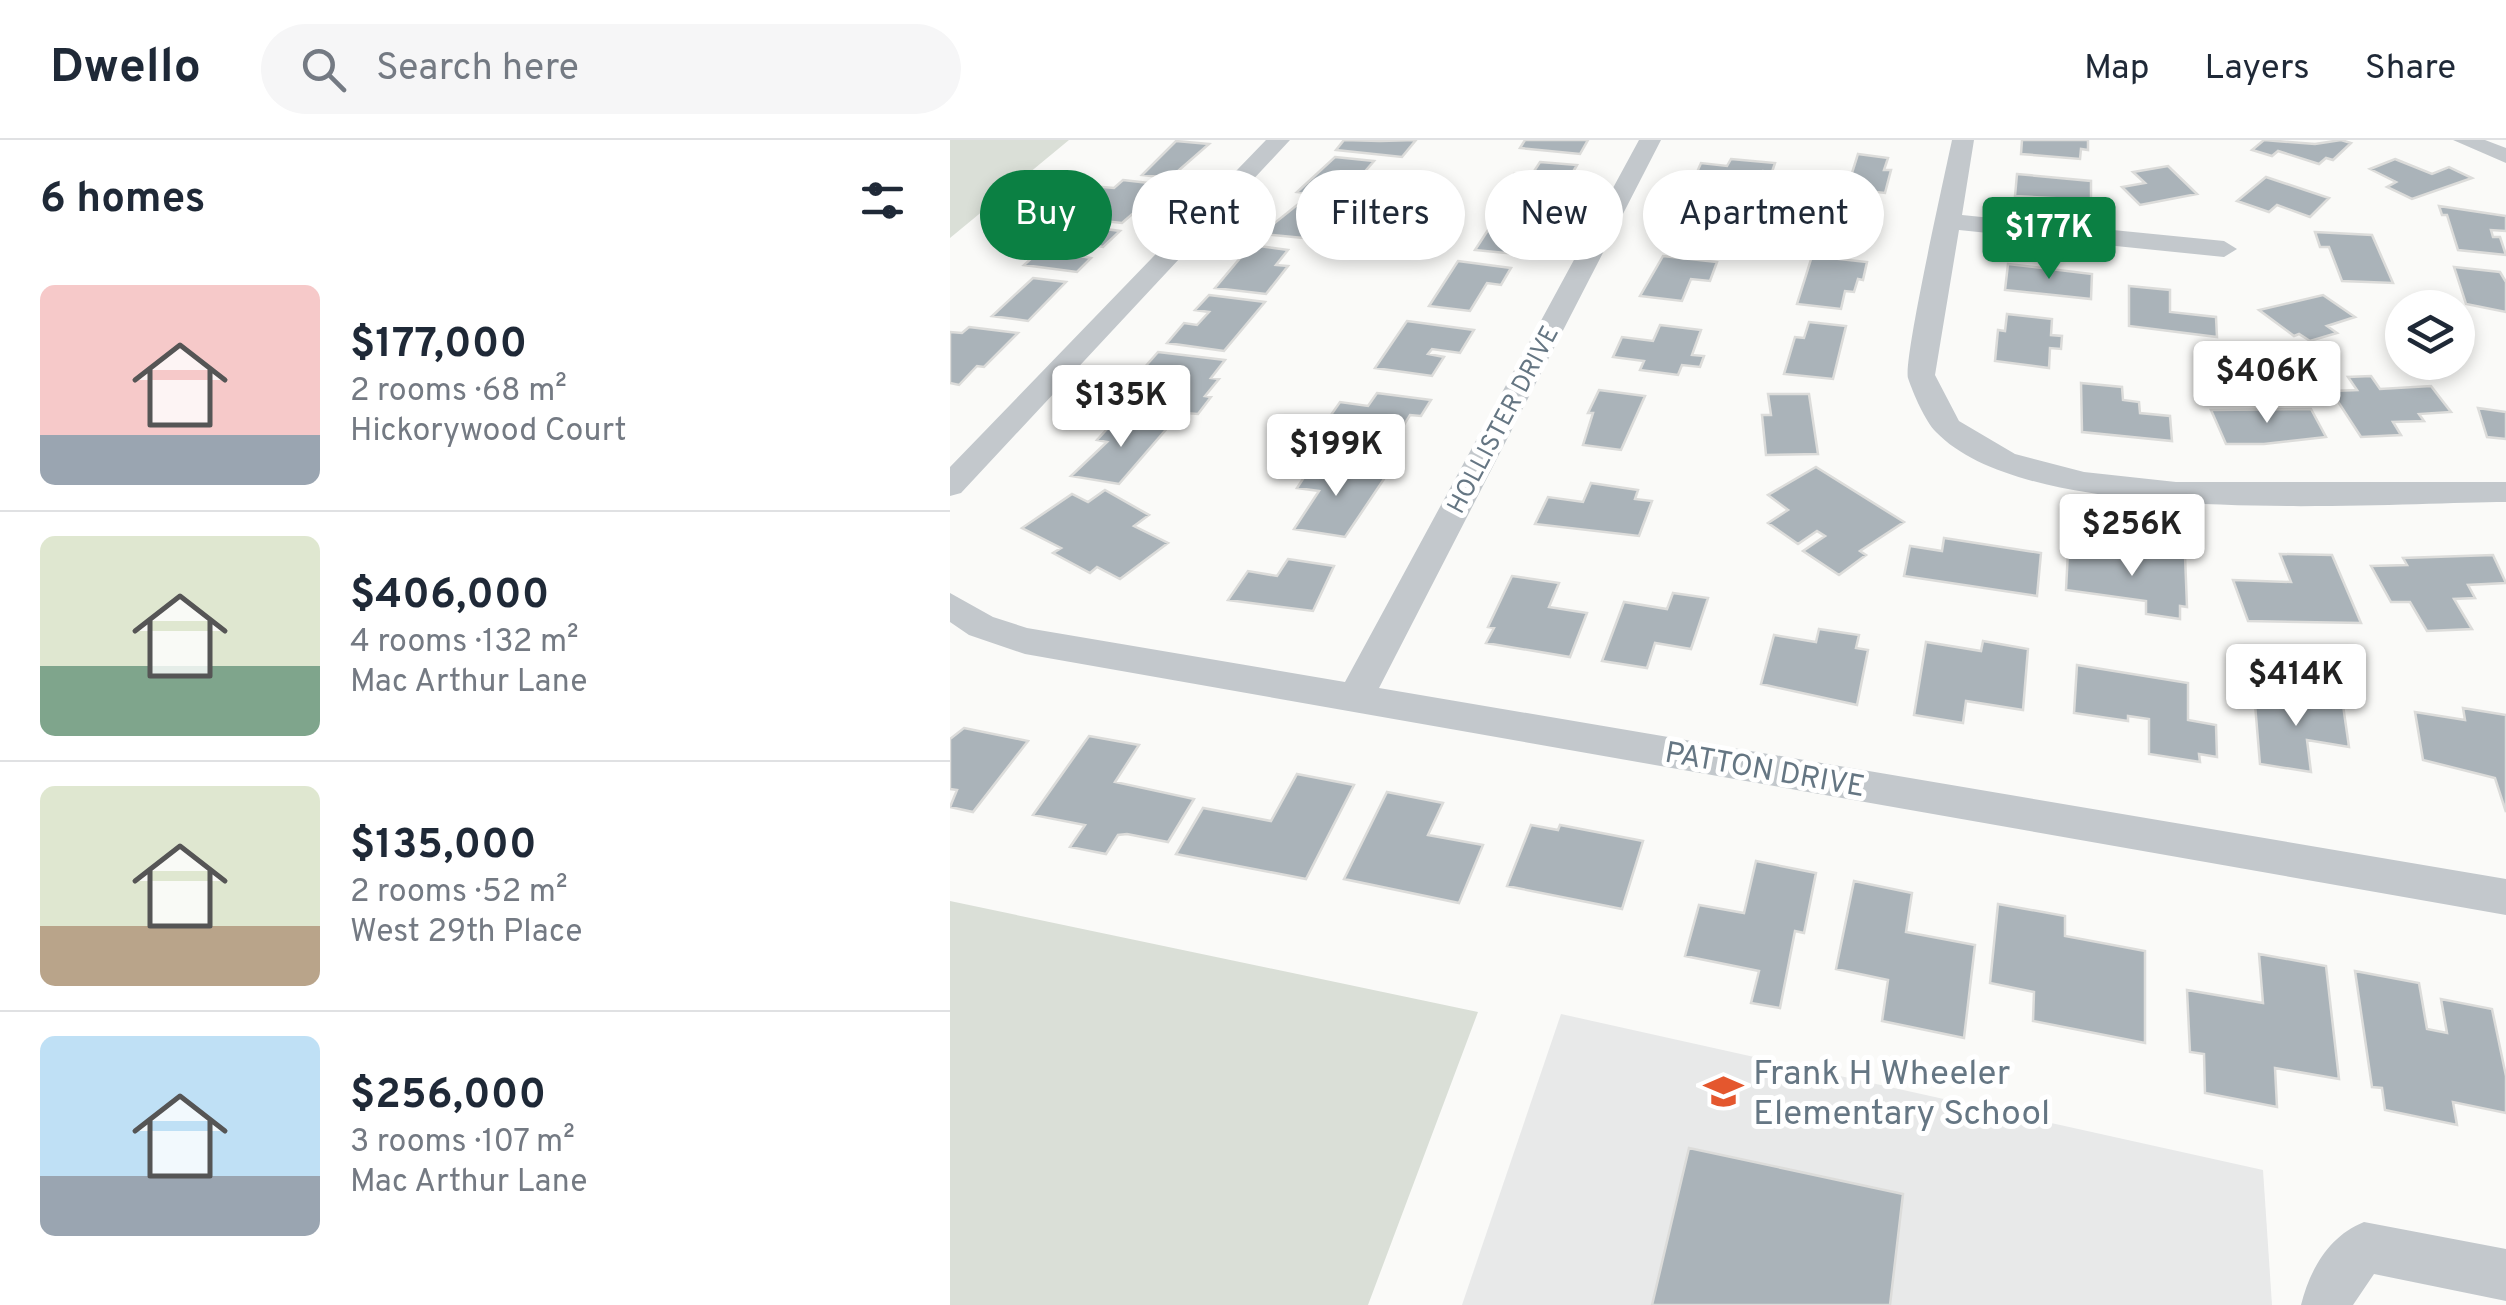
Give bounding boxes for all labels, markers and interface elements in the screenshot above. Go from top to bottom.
search box [261,24,961,114]
text: Dwello [50,39,201,99]
icon: search [296,42,351,97]
text: Search here [376,45,579,94]
text: Map [2084,47,2150,91]
text: Layers [2205,47,2310,91]
text: Share [2365,47,2456,91]
chip: Buy [980,170,1112,260]
chip: Rent [1132,170,1276,260]
chip: Filters [1296,170,1465,260]
chip: New [1485,170,1623,260]
chip: Apartment [1643,170,1884,260]
icon: filters [855,173,910,228]
text: 6 homes [40,174,205,227]
pin: $177K [1979,197,2119,282]
text: $177K [2005,209,2093,249]
map controls [2385,290,2475,380]
button: layers [2385,290,2475,380]
text: $177,000 [350,319,527,372]
street label: HOLLISTER DRIVE [1442,321,1568,520]
icon: home [120,325,240,445]
pin: $406K [2197,341,2337,426]
text: $406K [2215,353,2319,393]
pin: $135K [1051,365,1191,450]
text: 2 rooms · 68 m² [350,372,567,412]
text: $135K [1074,377,1168,417]
text: Hickorywood Court [350,412,627,452]
pin: $199K [1266,414,1406,499]
text: $199K [1289,426,1383,466]
pin: $256K [2062,494,2202,579]
text: $256K [2082,506,2182,546]
text: $406,000 [350,570,549,623]
icon: home [120,576,240,696]
text: 4 rooms · 132 m² [350,623,579,663]
pin: $414K [2226,644,2366,729]
text: $414K [2248,656,2344,696]
text: Mac Arthur Lane [350,663,588,703]
street label: PATTON DRIVE [1662,736,1867,807]
text: $135,000 [350,820,537,873]
icon: home [120,826,240,946]
text: 2 rooms · 52 m² [350,873,567,913]
text: West 29th Place [350,913,582,953]
place label: Frank H Wheeler Elementary School [1753,1053,2050,1137]
text: $256,000 [350,1070,546,1123]
school or university icon: Frank H Wheeler Elementary School [1702,1071,1744,1113]
icon: home [120,1076,240,1196]
text: 3 rooms · 107 m² [350,1123,575,1163]
text: Mac Arthur Lane [350,1163,588,1203]

